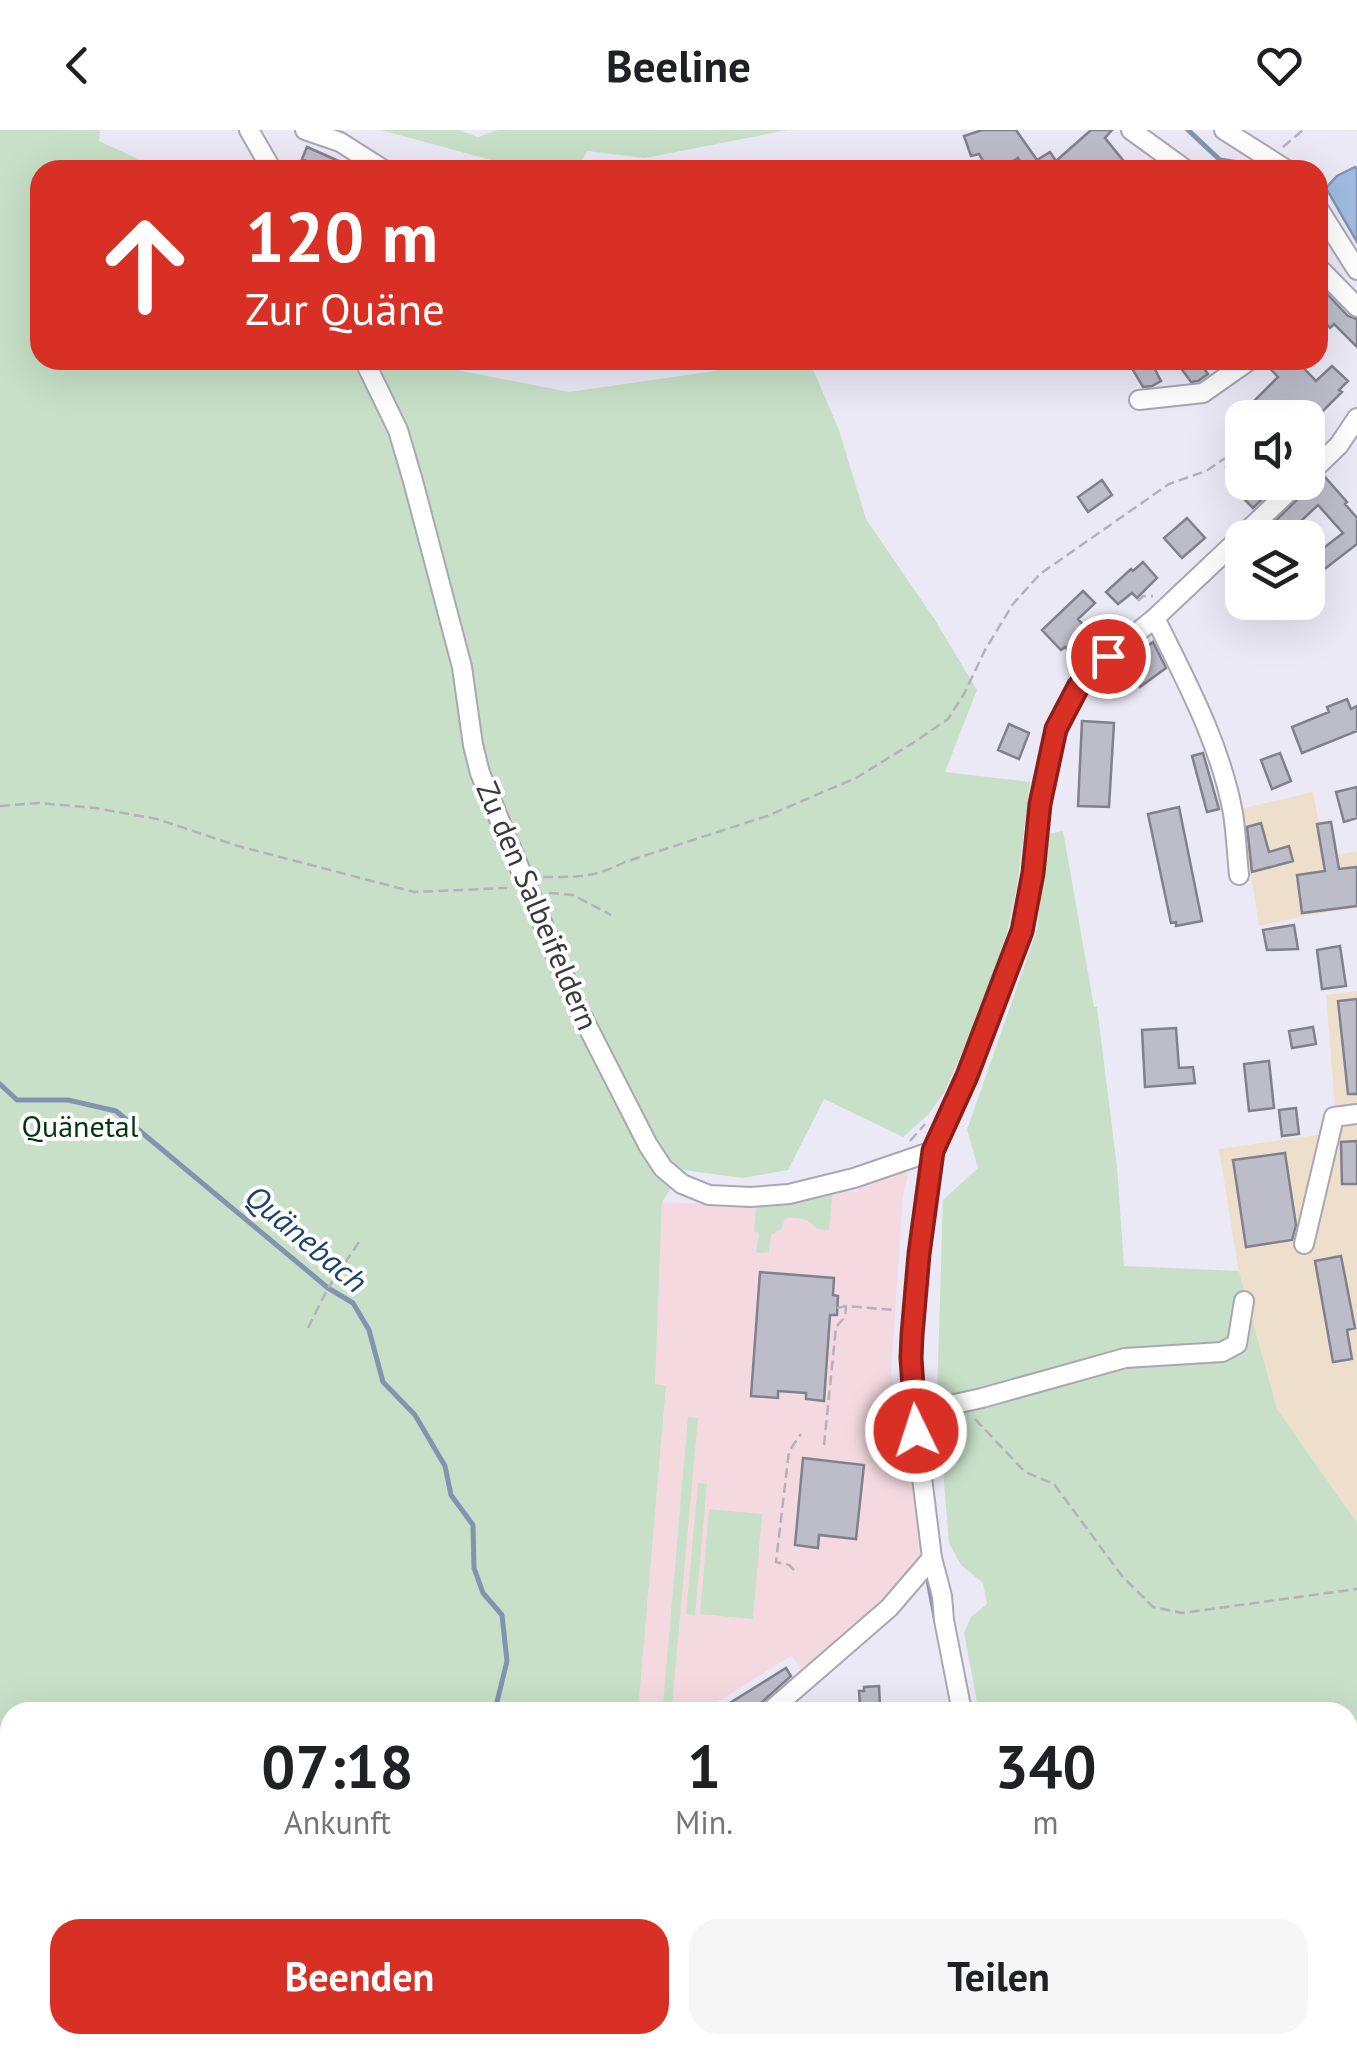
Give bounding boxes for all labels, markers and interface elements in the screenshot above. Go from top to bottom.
text: Beeline [606,36,751,94]
icon: back [50,38,105,93]
icon: heart [1252,38,1307,93]
text: 120 m [245,191,438,281]
icon: ahead [80,200,210,330]
text: Zur Quäne [245,279,445,337]
map controls [1225,400,1325,620]
button: sound [1225,400,1325,500]
button: layers [1225,520,1325,620]
pin [1066,614,1151,699]
icon: arrive [1081,629,1136,684]
street label: Zu den Salbeifeldern [468,775,608,1035]
park label: Quänetal [21,1106,139,1145]
water label: Quänebach [237,1175,376,1302]
position arrow [864,1379,968,1483]
text: 07:18 [261,1727,414,1805]
text: 1 [687,1727,721,1805]
text: 340 [995,1727,1097,1805]
text: Ankunft [284,1801,391,1843]
text: Min. [675,1801,733,1843]
text: m [1033,1801,1059,1843]
button: Beenden [50,1919,669,2034]
button: Teilen [689,1919,1308,2034]

